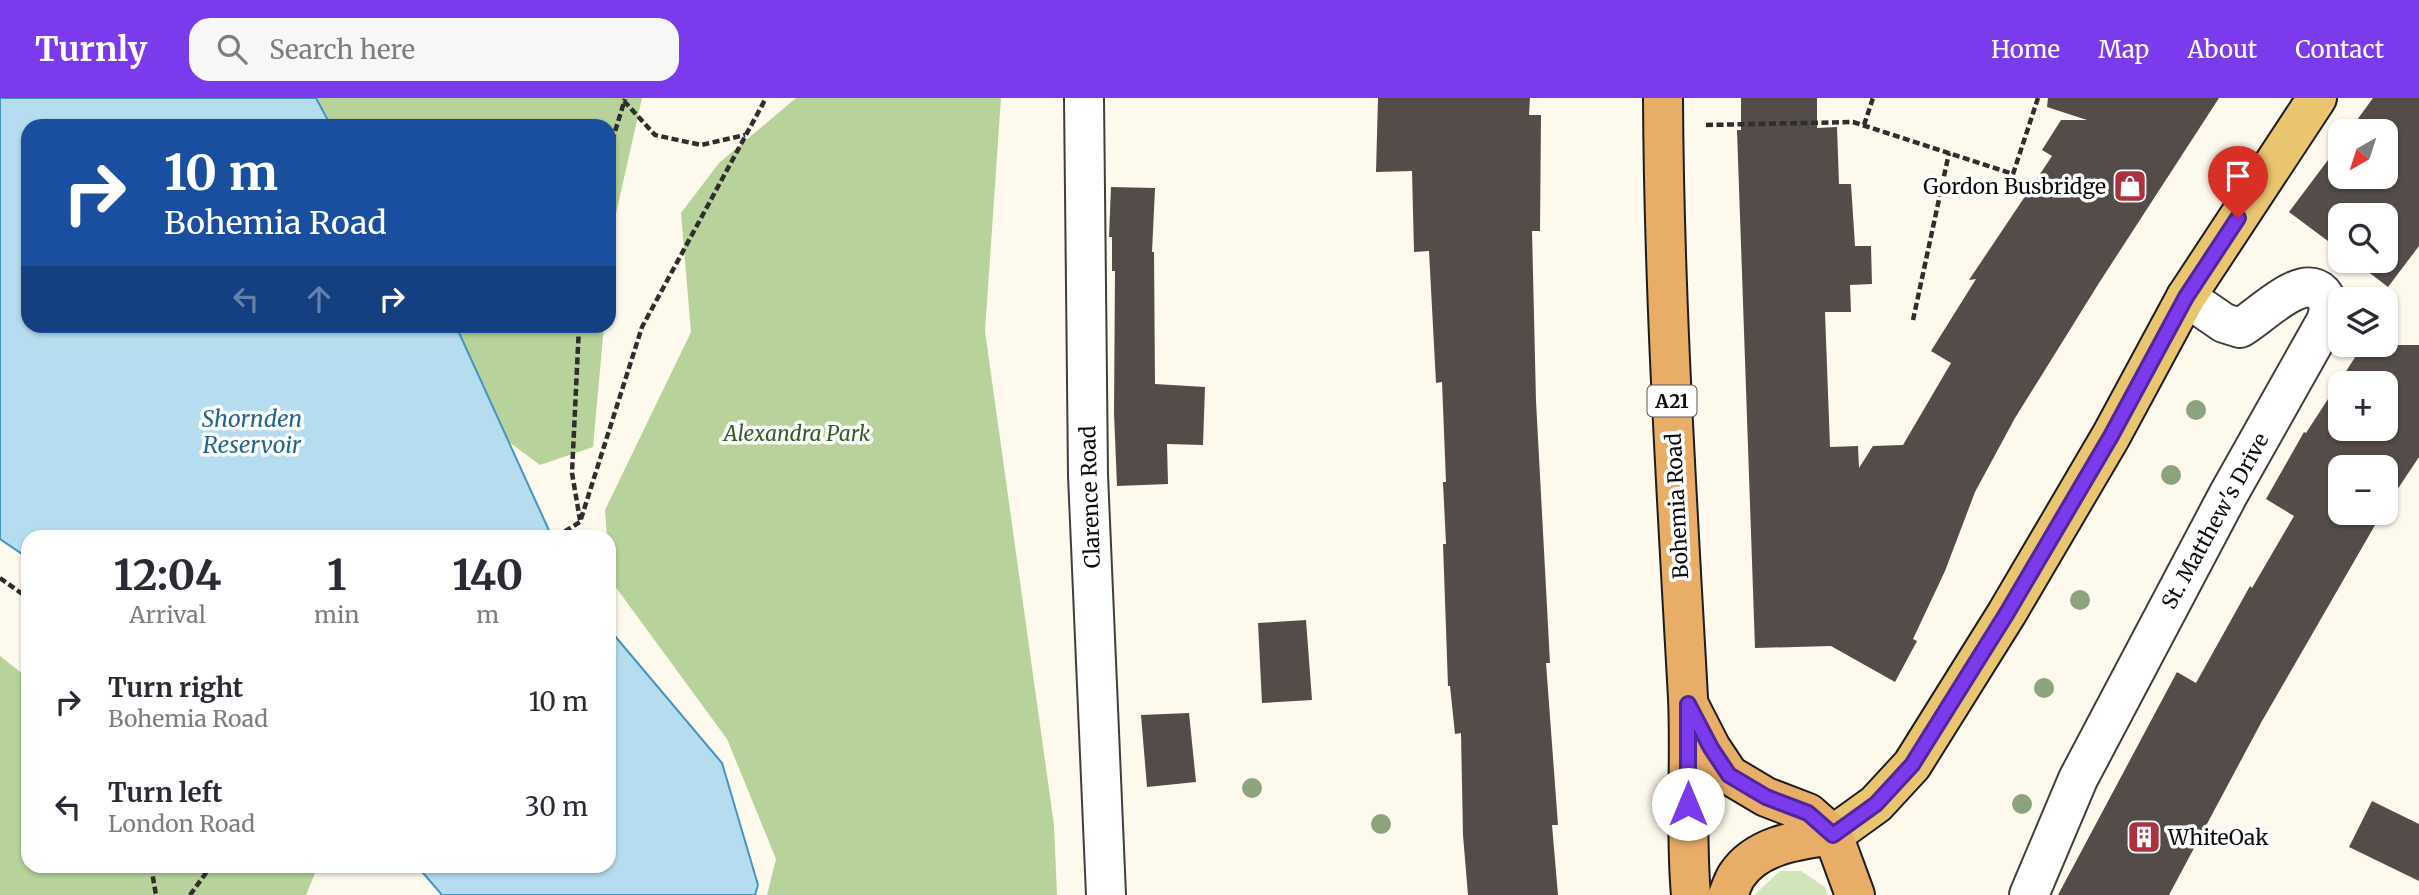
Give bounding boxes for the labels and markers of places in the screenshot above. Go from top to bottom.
pin [2208,146,2268,218]
shop icon: Gordon Busbridge [2111,167,2149,205]
place label: Gordon Busbridge [1923,173,2106,200]
building icon: WhiteOak [2125,818,2163,856]
place label: WhiteOak [2167,824,2269,851]

